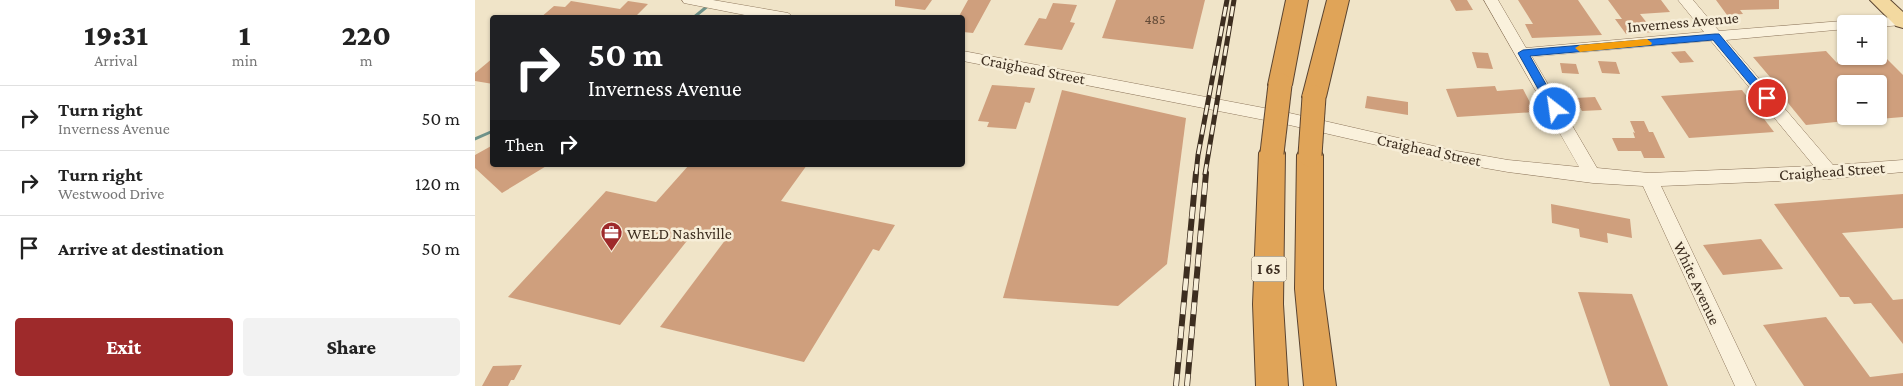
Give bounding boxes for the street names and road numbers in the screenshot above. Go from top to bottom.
street label: Inverness Avenue [1627,9,1739,35]
street label: Craighead Street [979,51,1087,89]
street label: Craighead Street [1375,131,1483,170]
street label: Craighead Street [1778,159,1886,184]
street label: White Avenue [1670,239,1724,327]
road number: I 65 [1251,256,1287,282]

